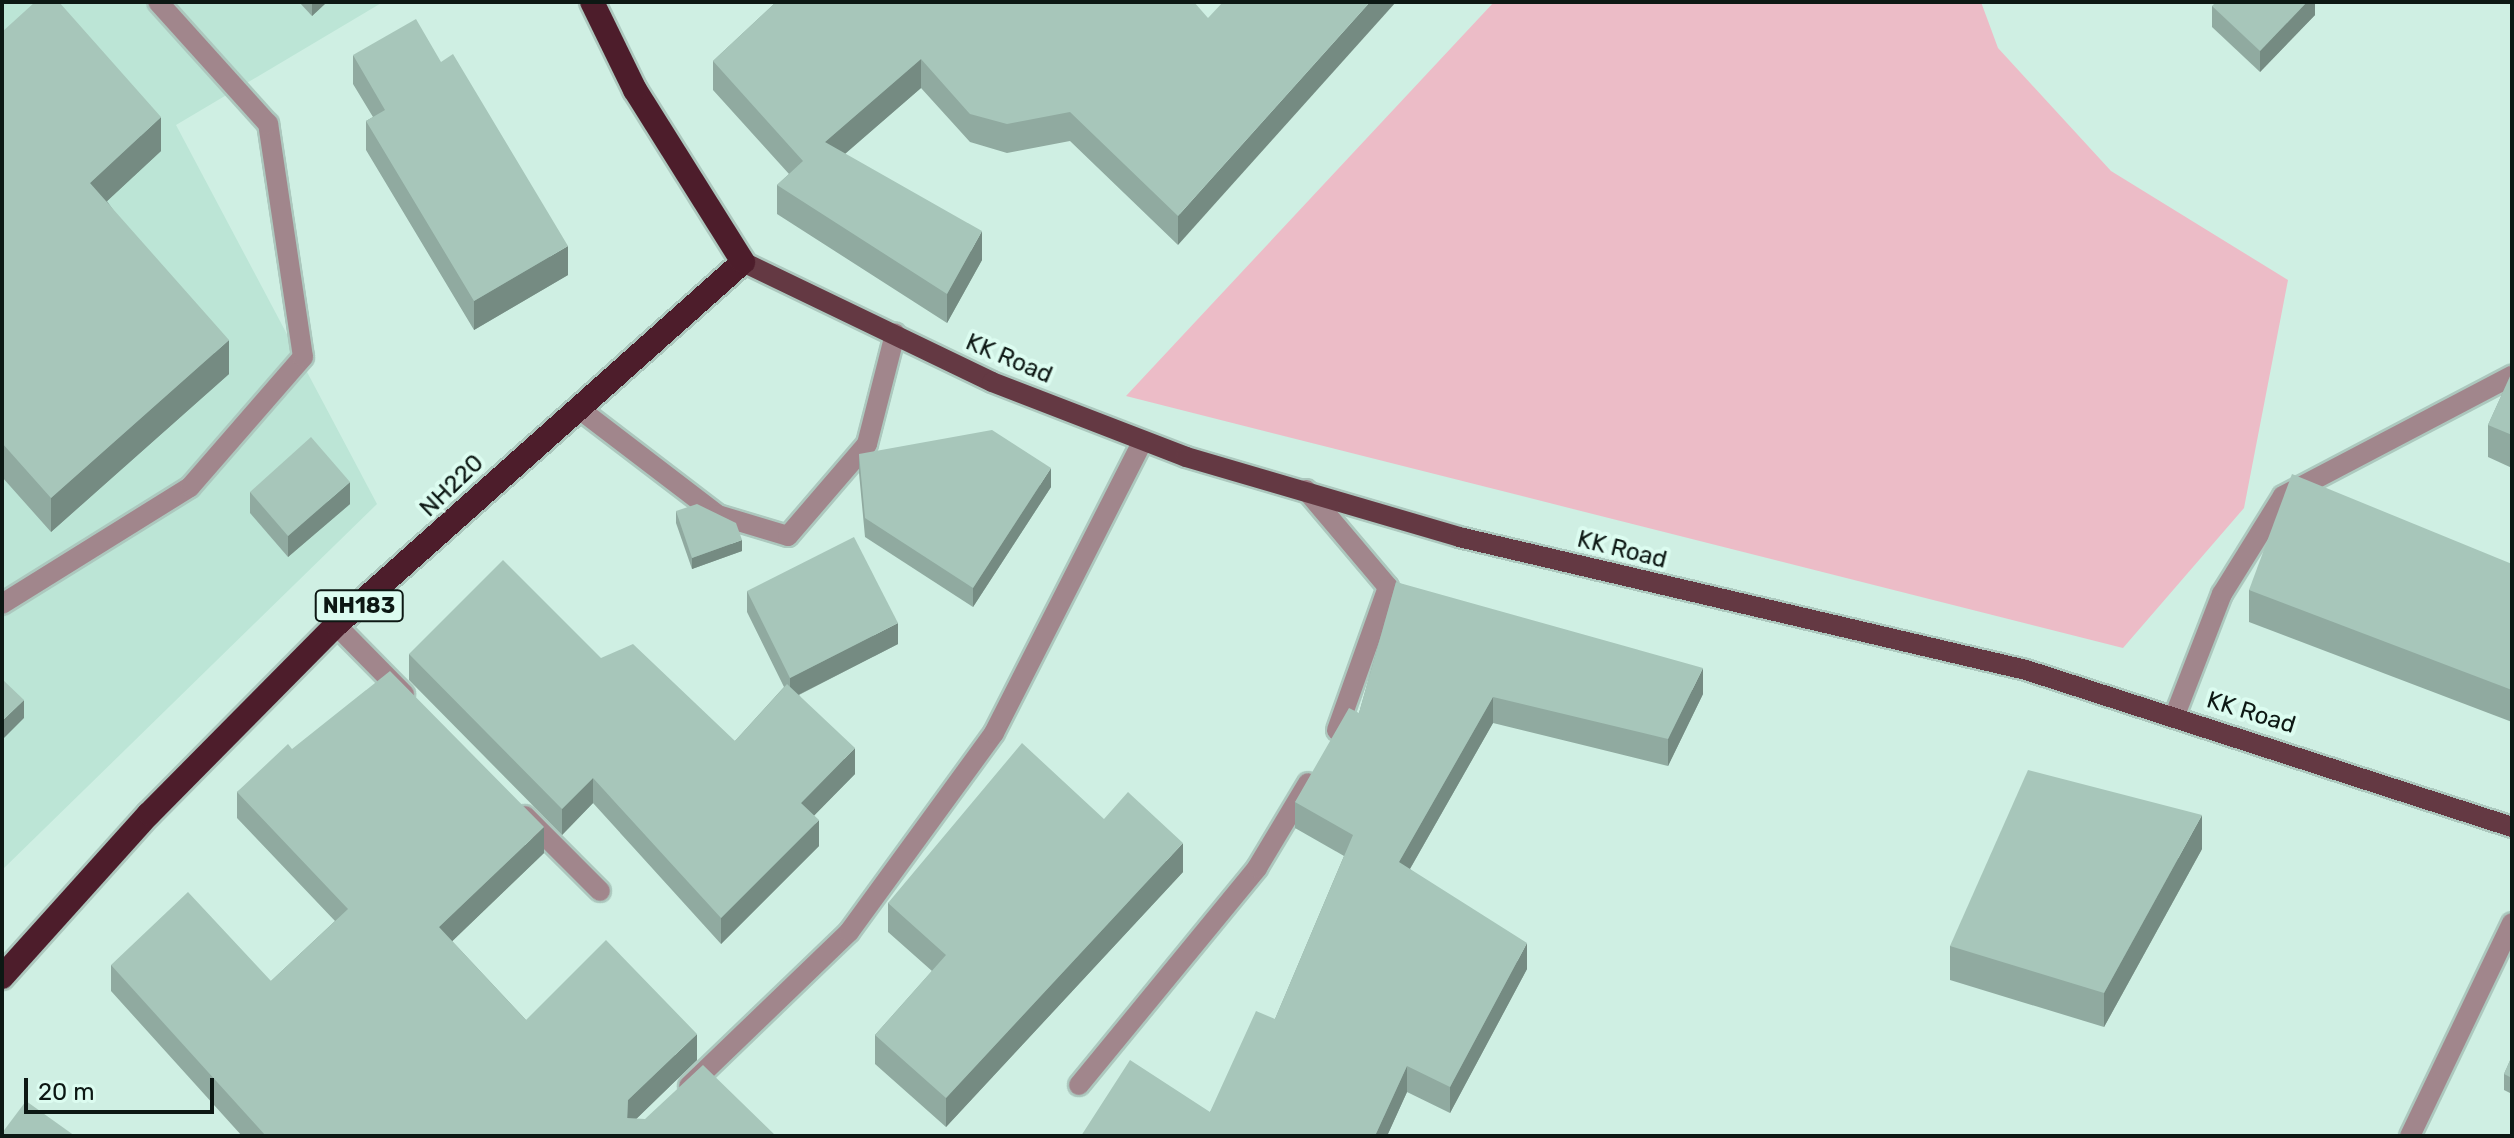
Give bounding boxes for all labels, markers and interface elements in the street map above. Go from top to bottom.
street label: KK Road [961,328,1057,390]
street label: NH220 [414,449,490,523]
street label: KK Road [1574,525,1670,575]
road number: NH183 [313,588,405,624]
street label: KK Road [2203,686,2299,740]
scale bar [28,1062,218,1112]
text: 20 m [38,1078,95,1106]

